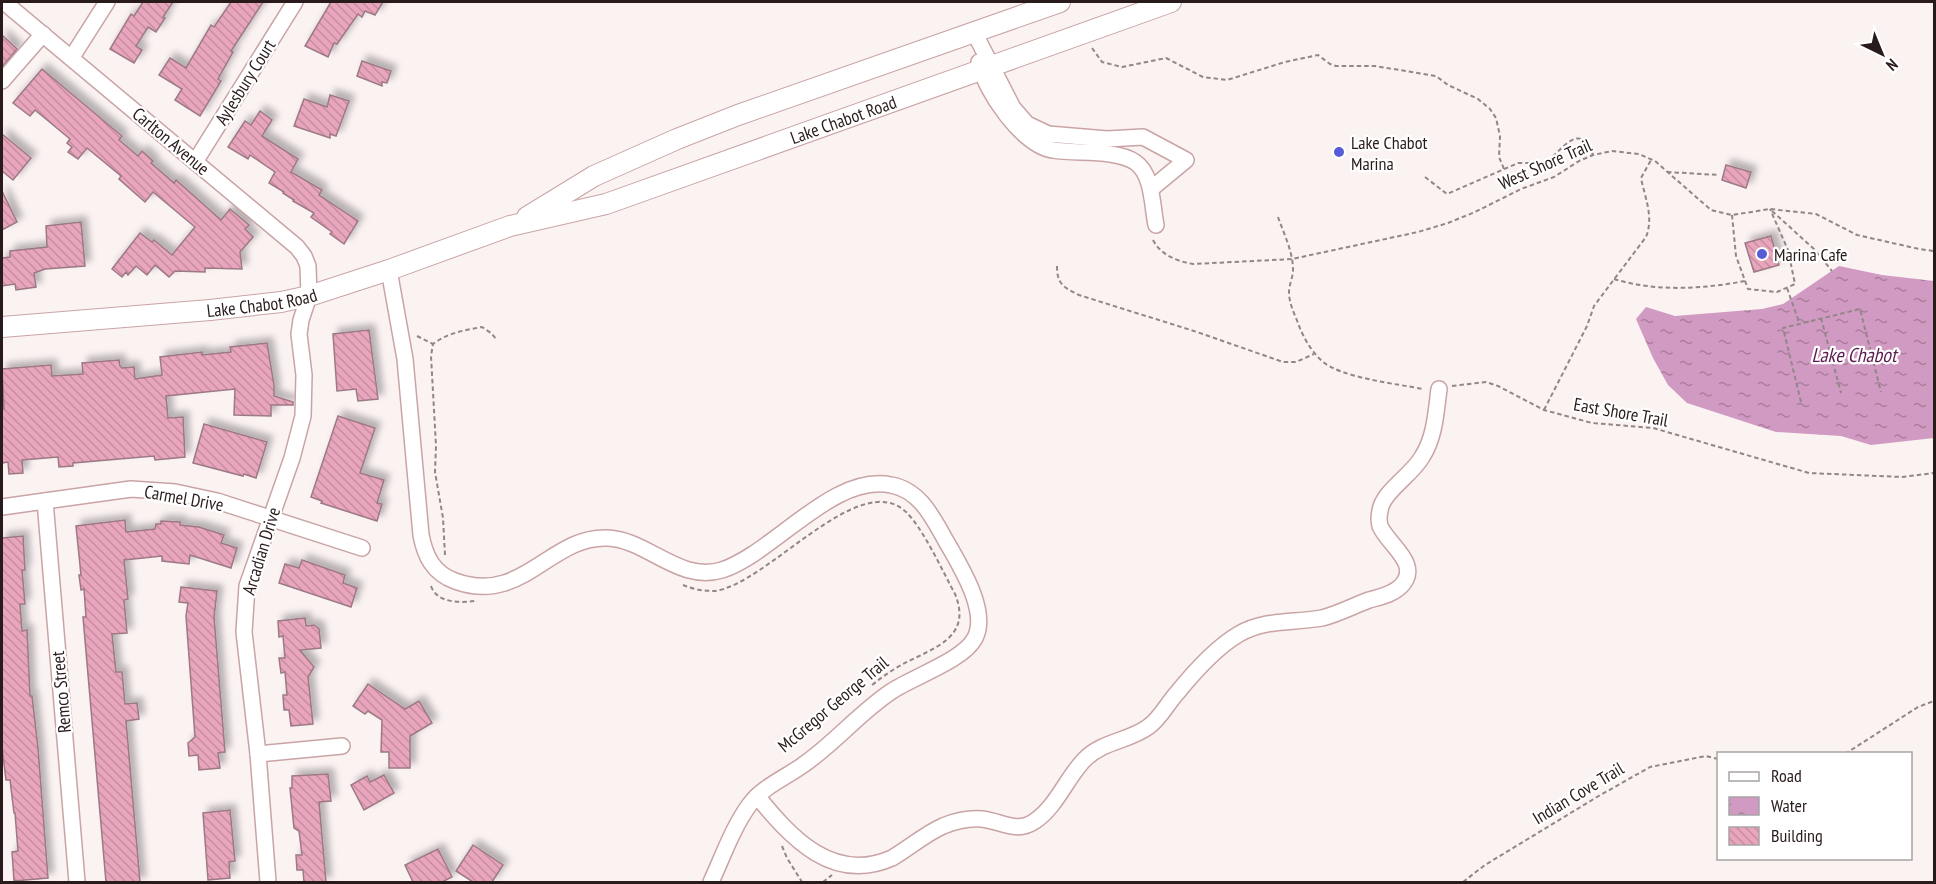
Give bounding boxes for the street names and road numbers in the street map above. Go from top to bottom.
street label: Aylesbury Court [210,35,280,129]
street label: Lake Chabot Road [787,90,899,149]
street label: Carlton Avenue [128,102,214,180]
street label: West Shore Trail [1495,133,1596,195]
street label: Lake Chabot Road [206,283,320,322]
street label: East Shore Trail [1572,392,1671,432]
street label: Carmel Drive [143,480,225,516]
street label: Arcadian Drive [237,504,285,598]
street label: Remco Street [46,650,76,734]
street label: McGregor George Trail [773,651,894,757]
street label: Indian Cove Trail [1528,756,1629,829]

